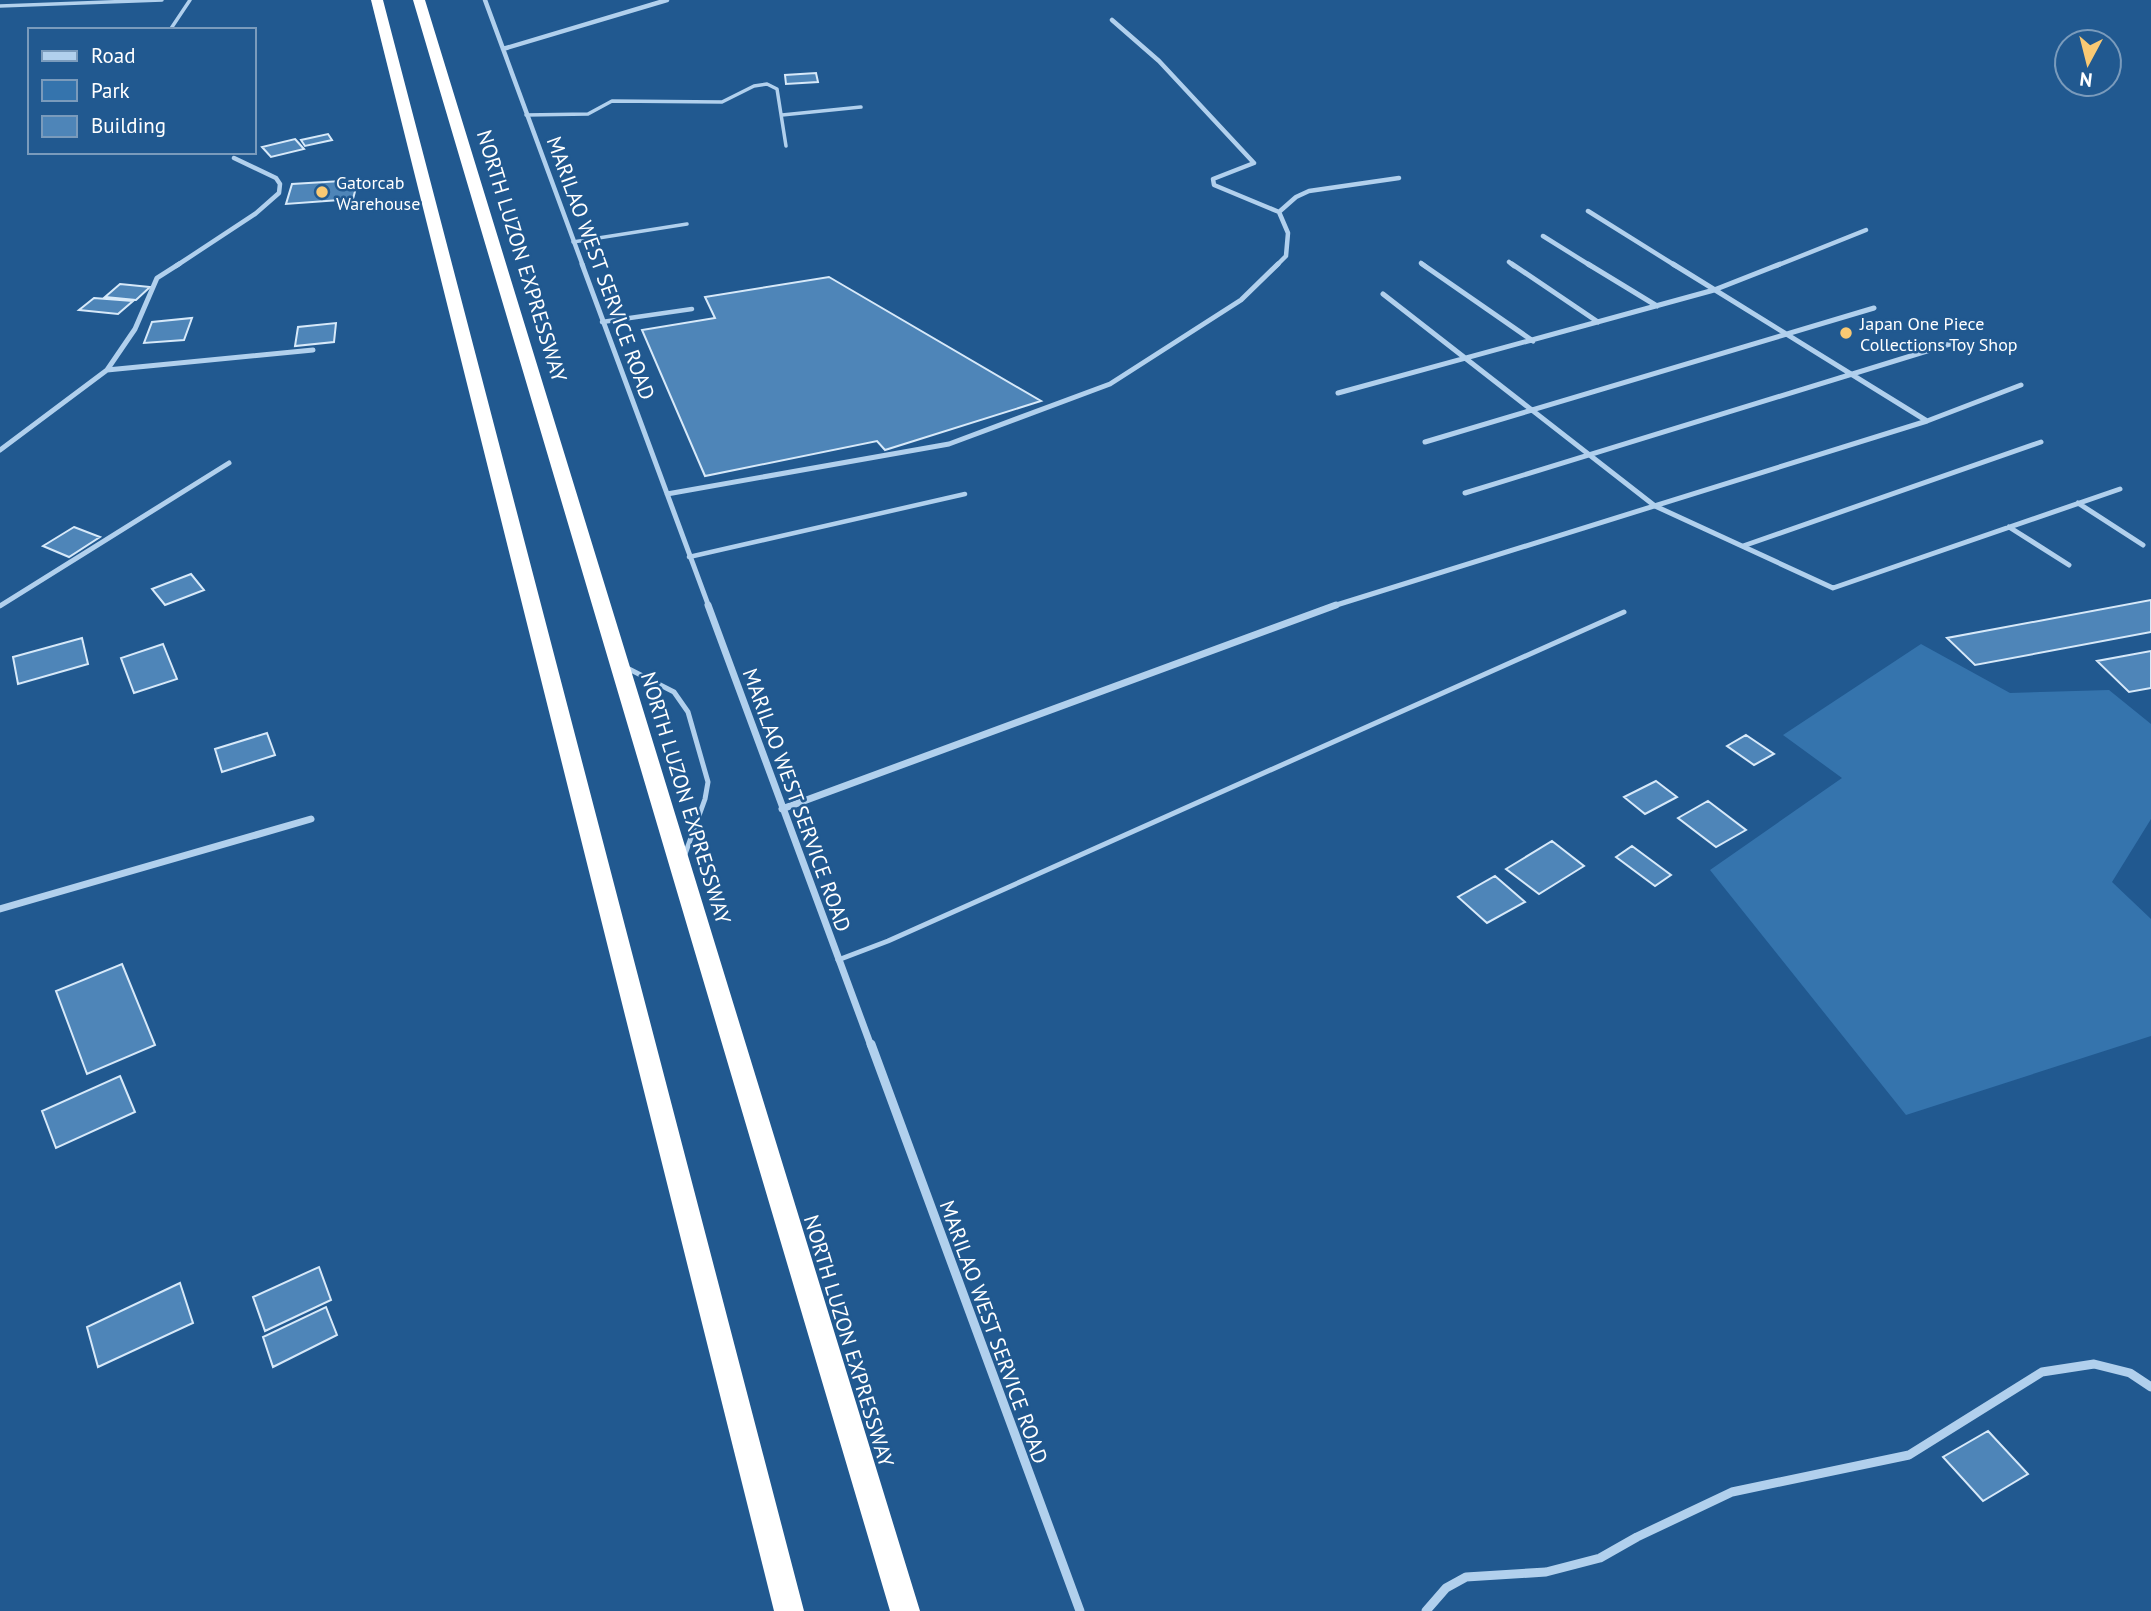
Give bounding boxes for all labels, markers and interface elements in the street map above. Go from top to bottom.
legend [28,28,256,154]
north arrow [2053,28,2123,98]
text: Road [91,42,135,69]
text: N [2078,67,2094,93]
text: Park [91,77,130,104]
text: Building [91,112,166,139]
street label: NORTH LUZON EXPRESSWAY [471,127,573,386]
street label: MARILAO WEST SERVICE ROAD [541,133,661,403]
place label: Gatorcab Warehouse [336,171,420,215]
marker: Gatorcab Warehouse [314,184,330,200]
place label: Japan One Piece Collections Toy Shop [1859,312,2018,356]
marker: Japan One Piece Collections Toy Shop [1838,325,1854,341]
street label: MARILAO WEST SERVICE ROAD [737,665,857,935]
street label: NORTH LUZON EXPRESSWAY [635,669,737,928]
street label: MARILAO WEST SERVICE ROAD [934,1197,1054,1467]
street label: NORTH LUZON EXPRESSWAY [798,1212,900,1471]

